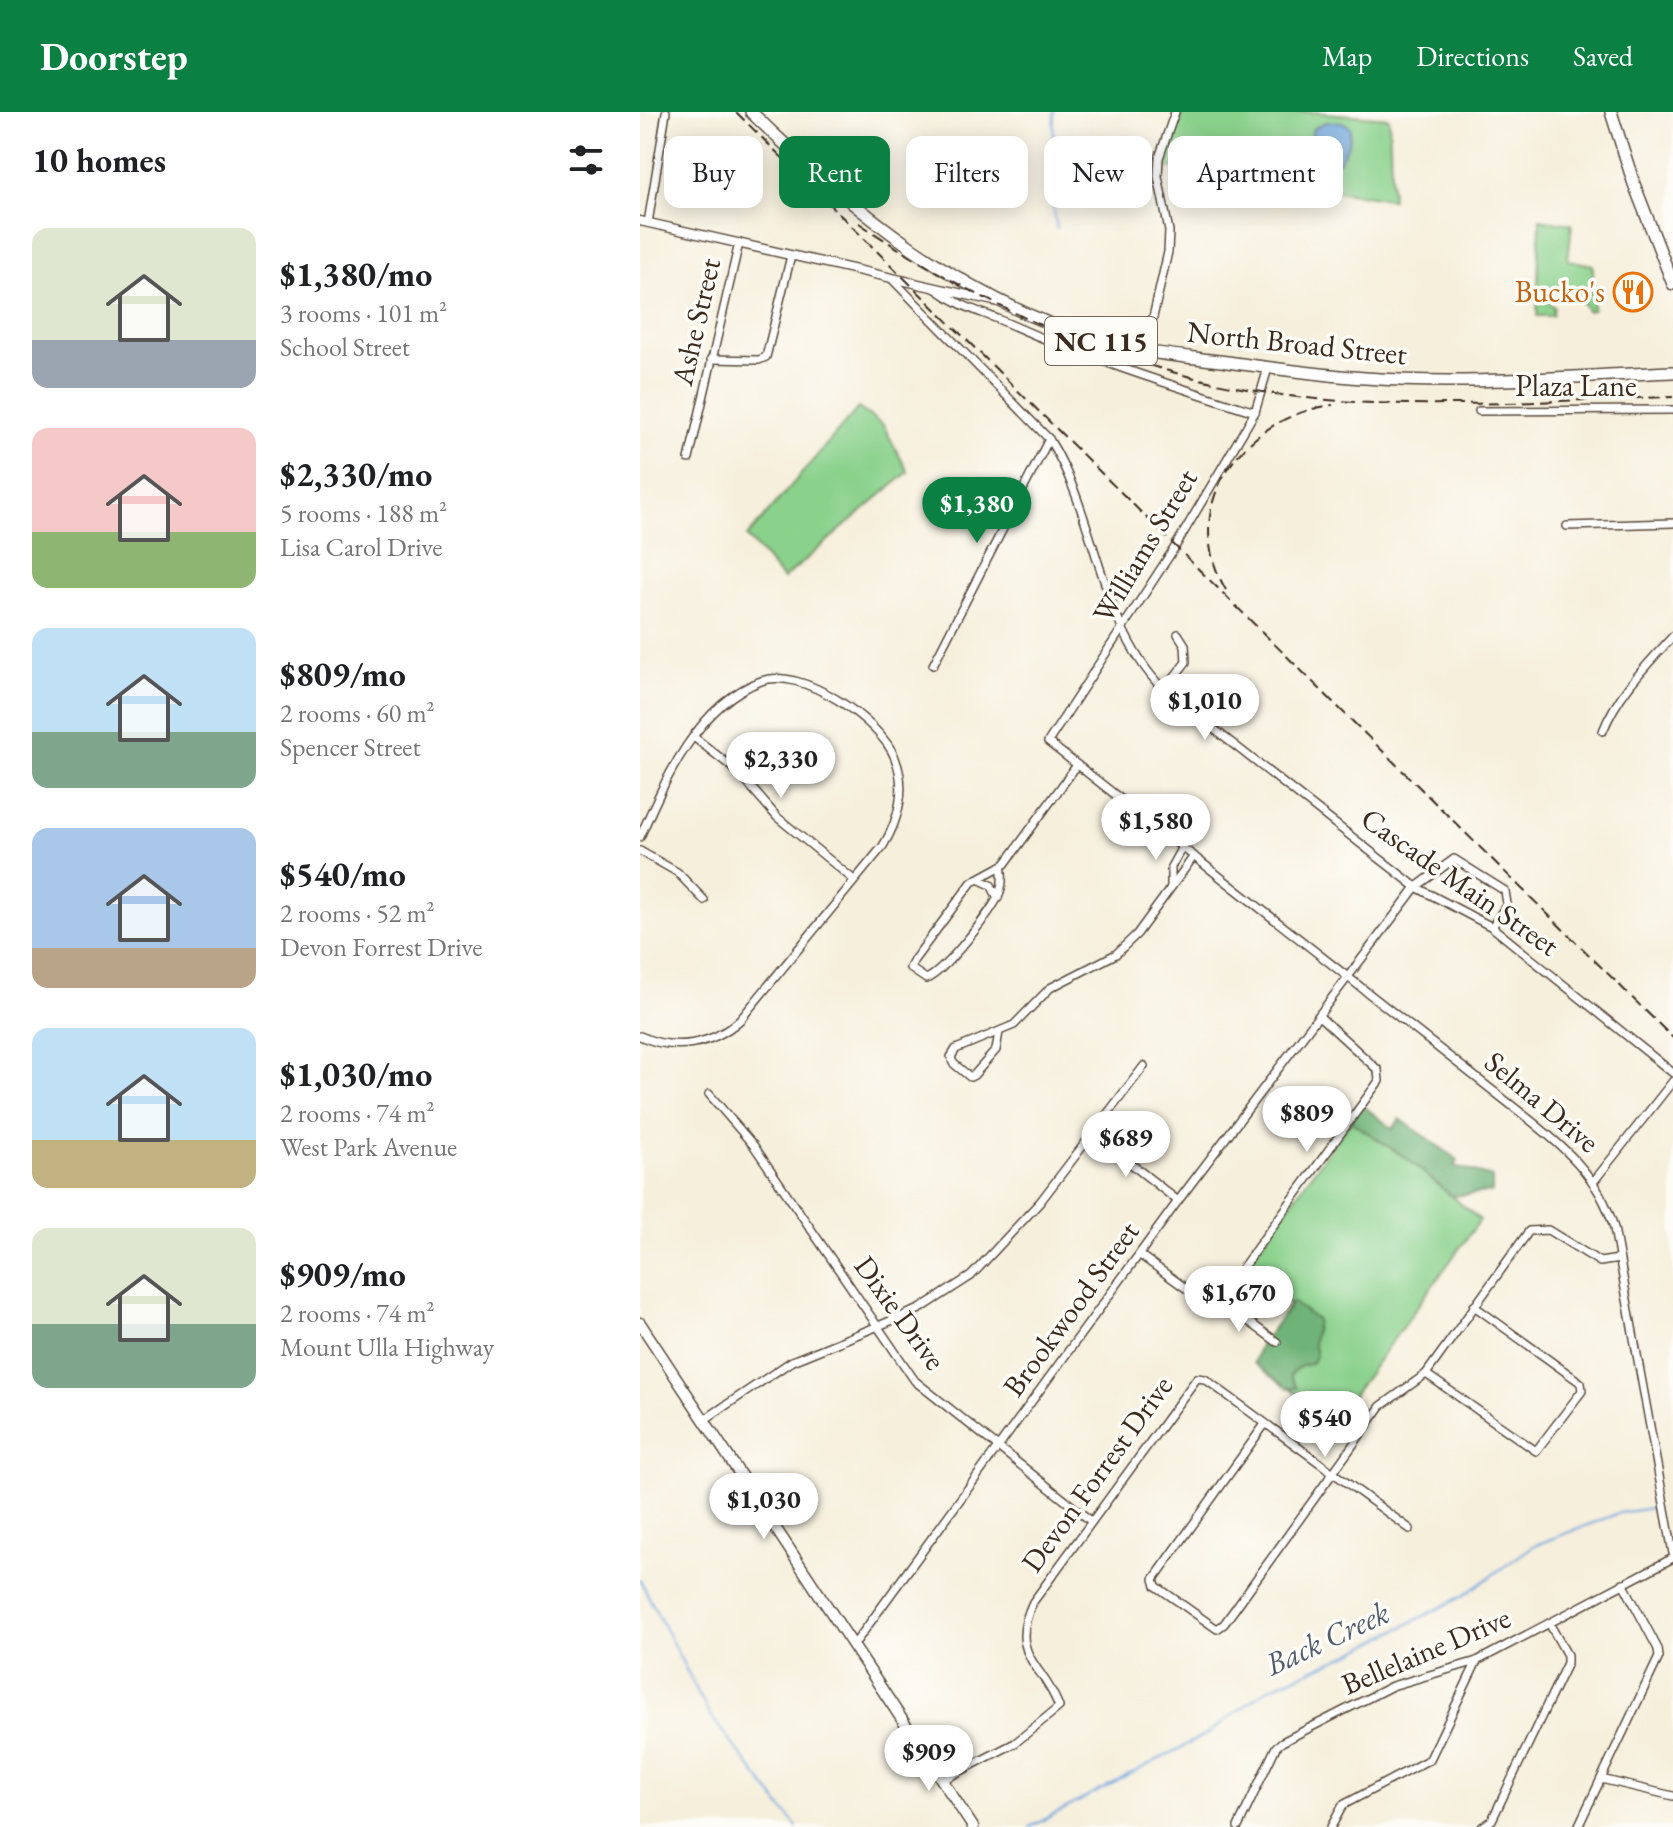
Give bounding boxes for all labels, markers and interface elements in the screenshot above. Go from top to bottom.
text: Doorstep [40,32,188,81]
text: Map [1322,38,1372,74]
text: Directions [1416,38,1529,74]
text: Saved [1573,38,1633,74]
chip: Buy [664,136,763,208]
chip: Rent [779,136,890,208]
chip: Filters [906,136,1028,208]
chip: New [1044,136,1152,208]
chip: Apartment [1168,136,1343,208]
text: 10 homes [32,138,166,182]
icon: filters [564,138,608,182]
text: $1,380/mo [280,252,432,296]
street label: Ashe Street [662,254,729,390]
icon: home [96,260,192,356]
restaurant icon: Bucko's [1612,271,1654,313]
place label: Bucko's [1515,272,1605,311]
text: 3 rooms · 101 m² [280,296,447,330]
street label: North Broad Street [1185,312,1409,373]
road number: NC 115 [1045,317,1157,365]
text: School Street [280,330,410,364]
street label: Plaza Lane [1515,366,1637,405]
text: $2,330/mo [280,452,432,496]
icon: home [96,460,192,556]
street label: Williams Street [1083,461,1206,630]
pin: $1,380 [912,477,1042,545]
text: $1,380 [940,486,1014,520]
text: 5 rooms · 188 m² [280,496,447,530]
text: Lisa Carol Drive [280,530,443,564]
text: $809/mo [280,652,406,696]
icon: home [96,660,192,756]
pin: $1,010 [1140,674,1270,742]
text: $1,010 [1168,683,1242,717]
text: 2 rooms · 60 m² [280,696,435,730]
text: Spencer Street [280,730,421,764]
pin: $2,330 [716,732,846,800]
text: $2,330 [744,741,818,775]
pin: $1,580 [1091,794,1221,862]
street label: Cascade Main Street [1354,799,1567,965]
text: $1,580 [1119,803,1193,837]
text: $540/mo [280,852,406,896]
icon: home [96,860,192,956]
text: 2 rooms · 52 m² [280,896,435,930]
text: Devon Forrest Drive [280,930,483,964]
street label: Selma Drive [1477,1042,1608,1161]
text: $1,030/mo [280,1052,432,1096]
icon: home [96,1060,192,1156]
pin: $809 [1260,1086,1354,1154]
text: $809 [1280,1095,1334,1129]
text: 2 rooms · 74 m² [280,1096,435,1130]
pin: $689 [1079,1111,1173,1179]
text: $689 [1099,1120,1153,1154]
text: West Park Avenue [280,1130,457,1164]
street label: Brookwood Street [994,1213,1148,1404]
street label: Dixie Drive [846,1248,955,1378]
text: $909/mo [280,1252,406,1296]
icon: home [96,1260,192,1356]
pin: $1,670 [1174,1266,1304,1334]
text: $1,670 [1202,1275,1276,1309]
text: 2 rooms · 74 m² [280,1296,435,1330]
text: Mount Ulla Highway [280,1330,494,1364]
street label: Devon Forrest Drive [1012,1368,1181,1580]
pin: $540 [1278,1391,1372,1459]
text: $540 [1298,1400,1352,1434]
pin: $1,030 [699,1473,829,1541]
text: $1,030 [727,1482,801,1516]
water label: Back Creek [1257,1591,1396,1685]
street label: Bellelaine Drive [1336,1598,1516,1704]
pin: $909 [882,1725,976,1793]
text: $909 [902,1734,956,1768]

